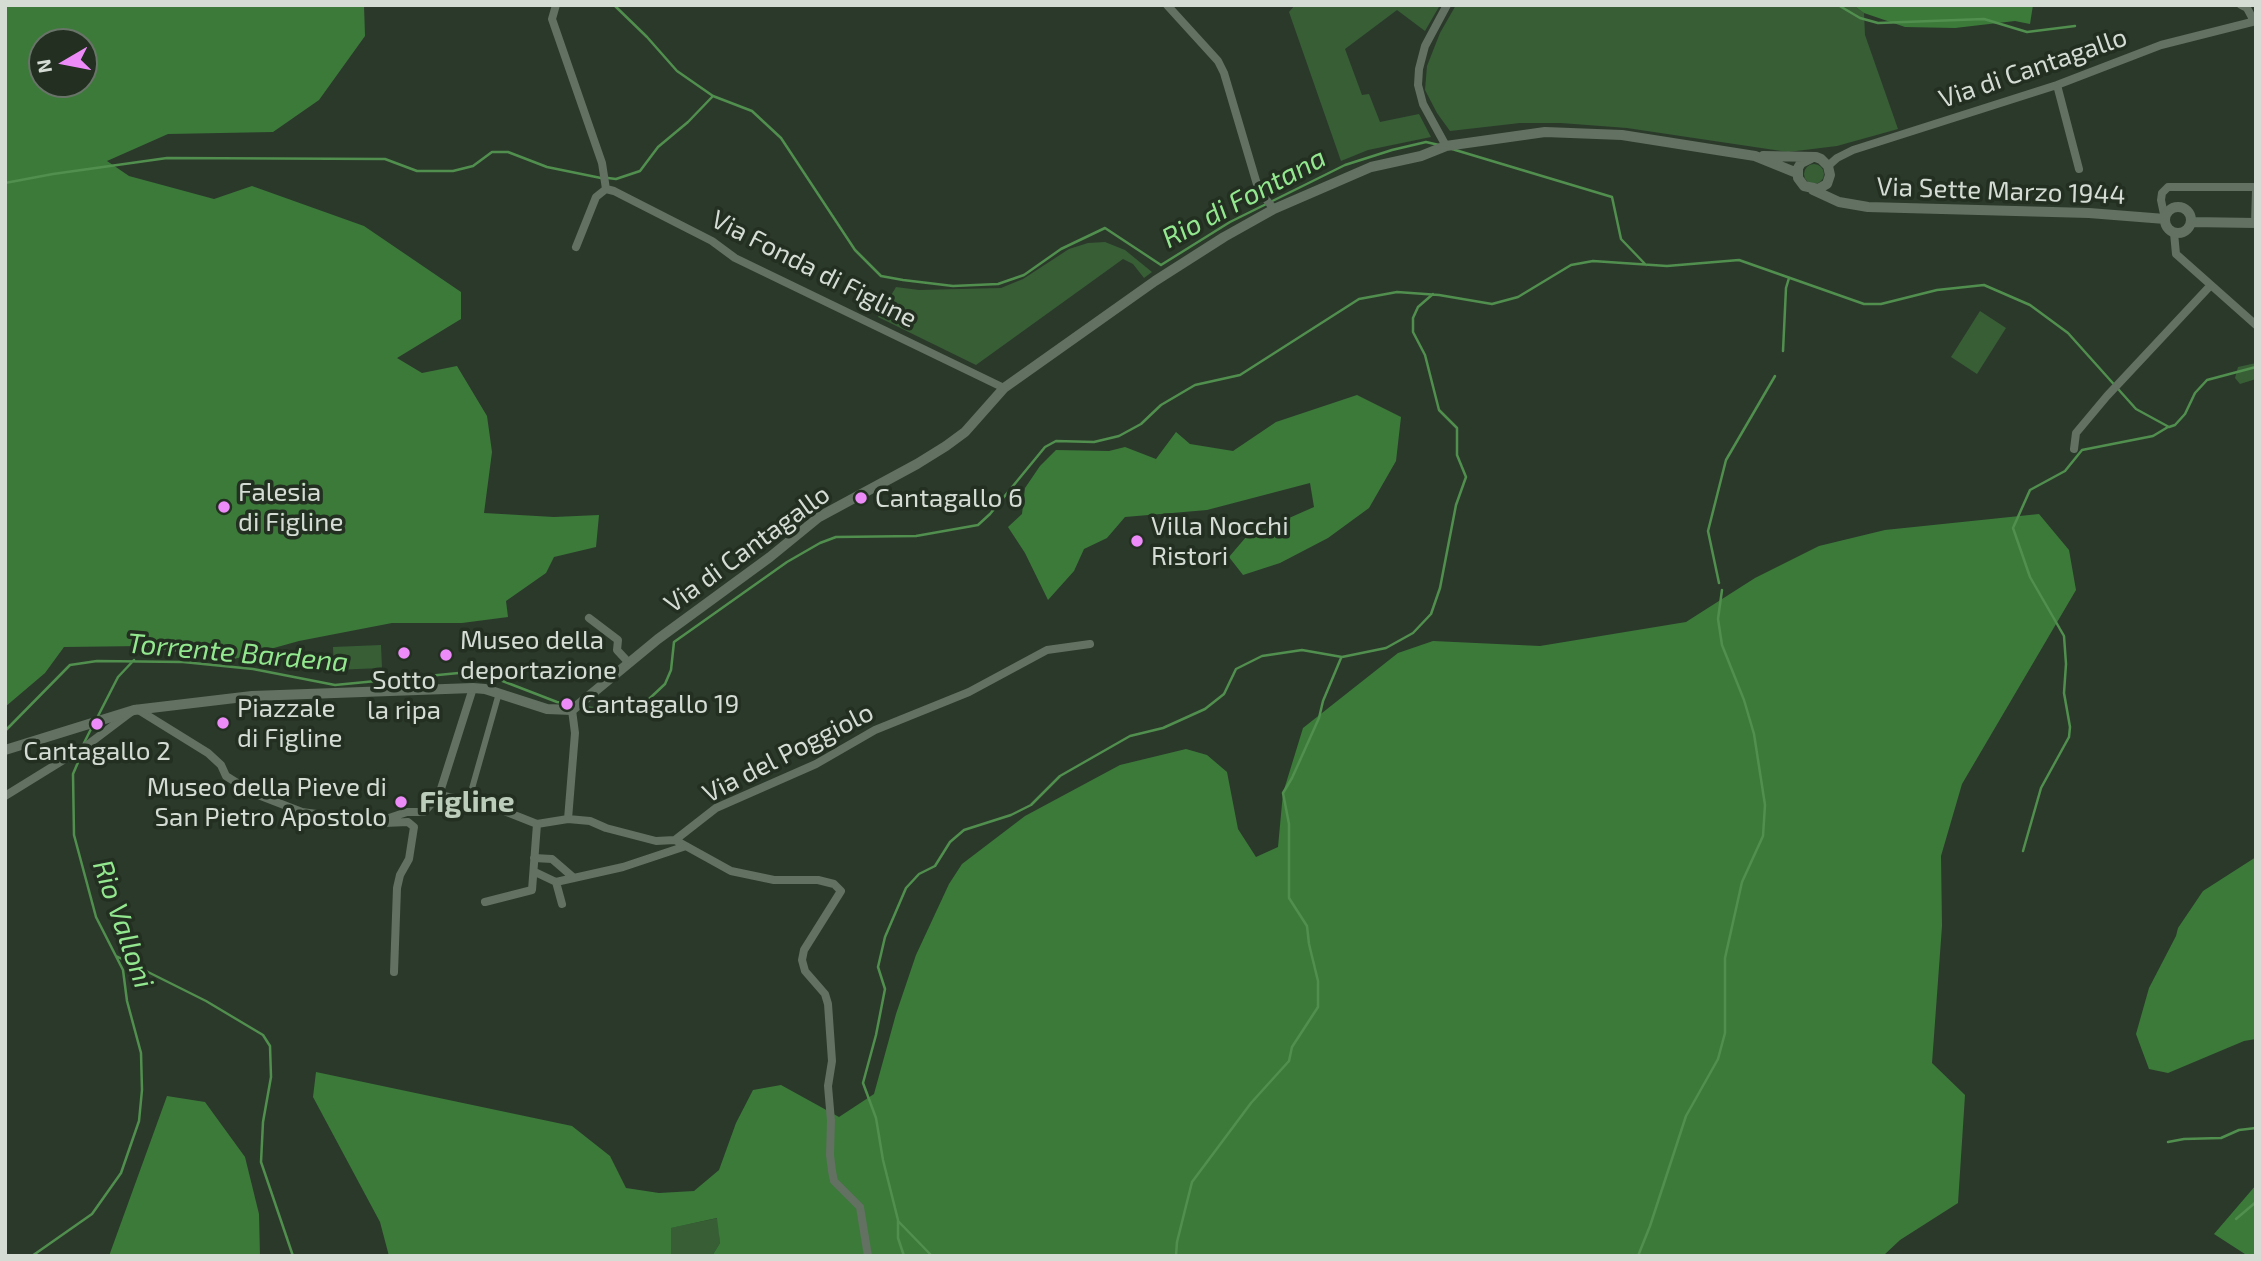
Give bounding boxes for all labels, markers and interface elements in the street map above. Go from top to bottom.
street label: Via di Cantagallo [1935,21,2131,115]
north arrow [28,28,98,98]
text: N [31,58,56,75]
water label: Rio di Fontana [1156,141,1332,255]
street label: Via Sette Marzo 1944 [1876,171,2126,211]
street label: Via Fonda di Figline [706,204,922,334]
place label: Falesia di Figline [238,476,343,538]
street label: Via di Cantagallo [658,479,836,619]
place label: Cantagallo 6 [875,482,1023,514]
marker: Cantagallo 6 [853,490,869,506]
marker: Falesia di Figline [216,499,232,515]
place label: Villa Nocchi Ristori [1151,510,1289,572]
marker: Villa Nocchi Ristori [1129,533,1145,549]
place label: Museo della deportazione [460,624,617,686]
water label: Torrente Bardena [126,627,350,679]
marker: Sotto la ripa [396,645,412,661]
marker: Museo della deportazione [438,647,454,663]
place label: Sotto la ripa [367,664,441,726]
place label: Cantagallo 19 [581,688,739,720]
place label: Piazzale di Figline [237,692,342,754]
marker: Cantagallo 19 [559,696,575,712]
street label: Via del Poggiolo [697,697,879,809]
marker: Piazzale di Figline [215,715,231,731]
marker: Cantagallo 2 [89,716,105,732]
place label: Cantagallo 2 [23,735,171,767]
place label: Museo della Pieve di San Pietro Apostolo [147,771,387,832]
district label: Figline [419,784,515,820]
marker: Museo della Pieve di San Pietro Apostolo [393,794,409,810]
water label: Rio Valloni [85,855,161,993]

